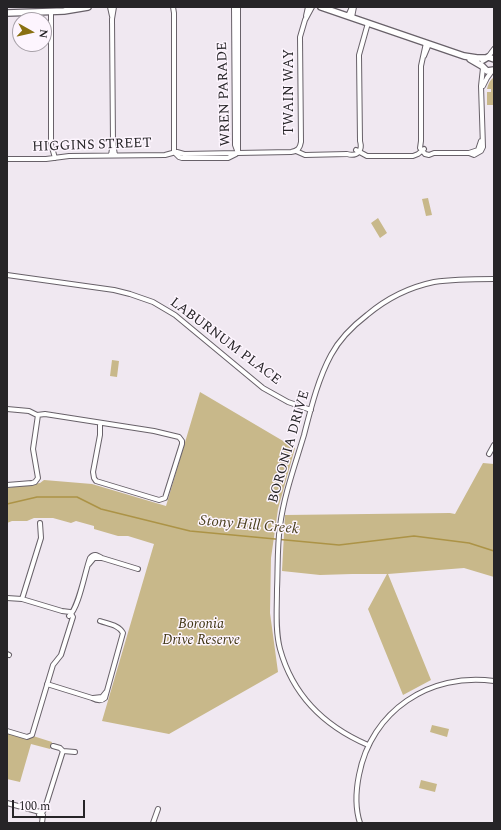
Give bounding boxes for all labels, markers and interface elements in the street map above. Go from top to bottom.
north arrow [12,12,52,52]
text: N [34,28,52,39]
street label: WREN PARADE [215,41,235,147]
street label: TWAIN WAY [282,49,298,135]
street label: HIGGINS STREET [32,136,152,156]
street label: LABURNUM PLACE [166,295,284,389]
street label: BORONIA DRIVE [266,389,314,505]
water label: Stony Hill Creek [198,513,300,539]
park label: Boronia Drive Reserve [162,617,240,650]
scale bar [14,792,87,818]
text: 100 m [19,797,50,816]

